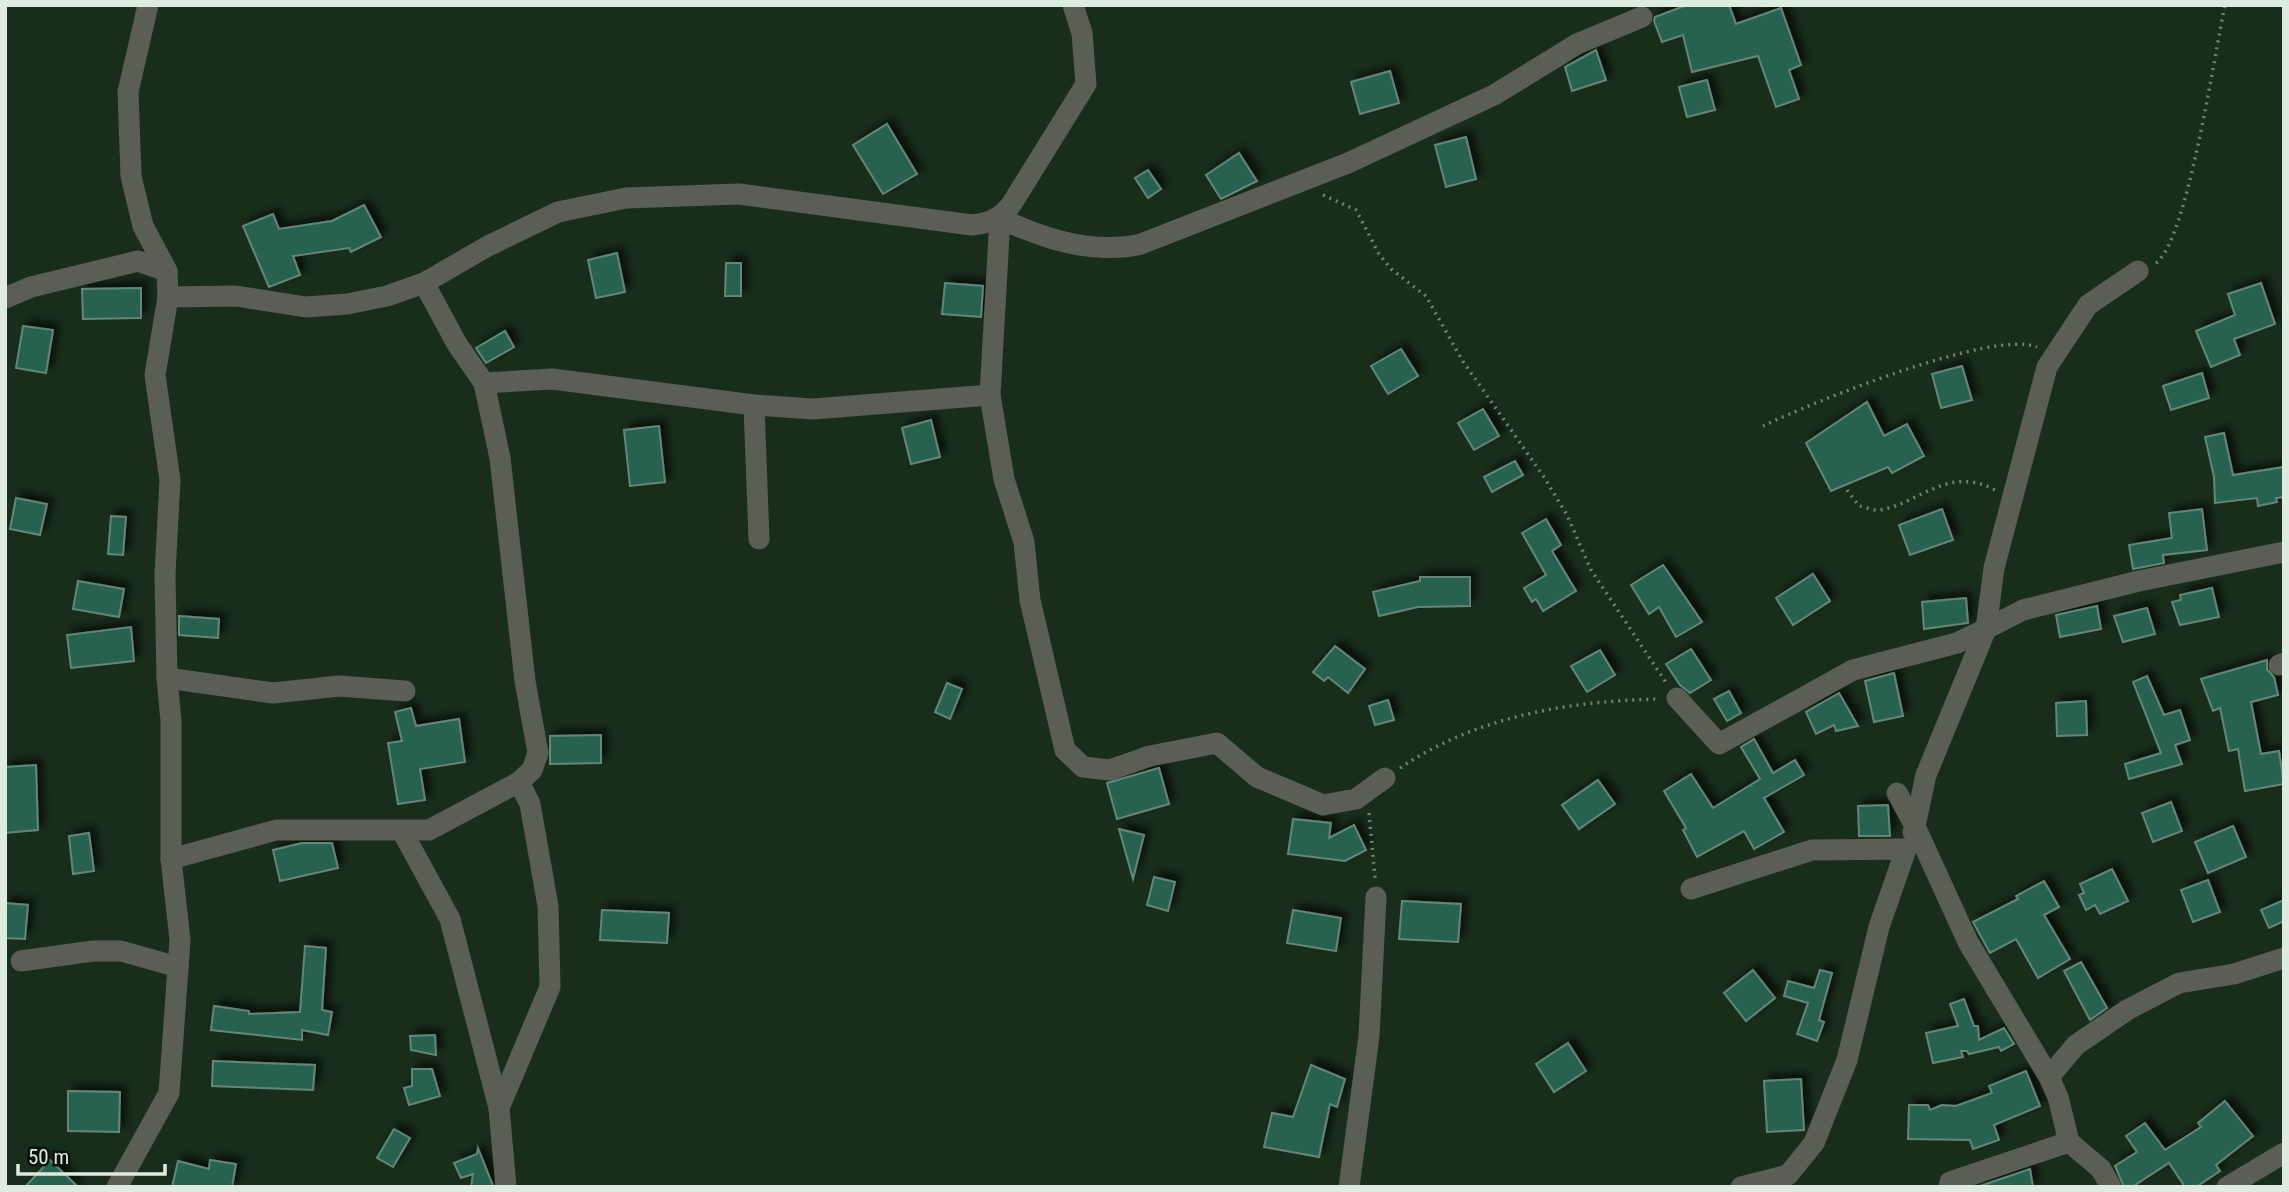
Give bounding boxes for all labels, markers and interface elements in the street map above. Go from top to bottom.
scale bar [18,1132,164,1176]
text: 50 m [28,1145,69,1169]

